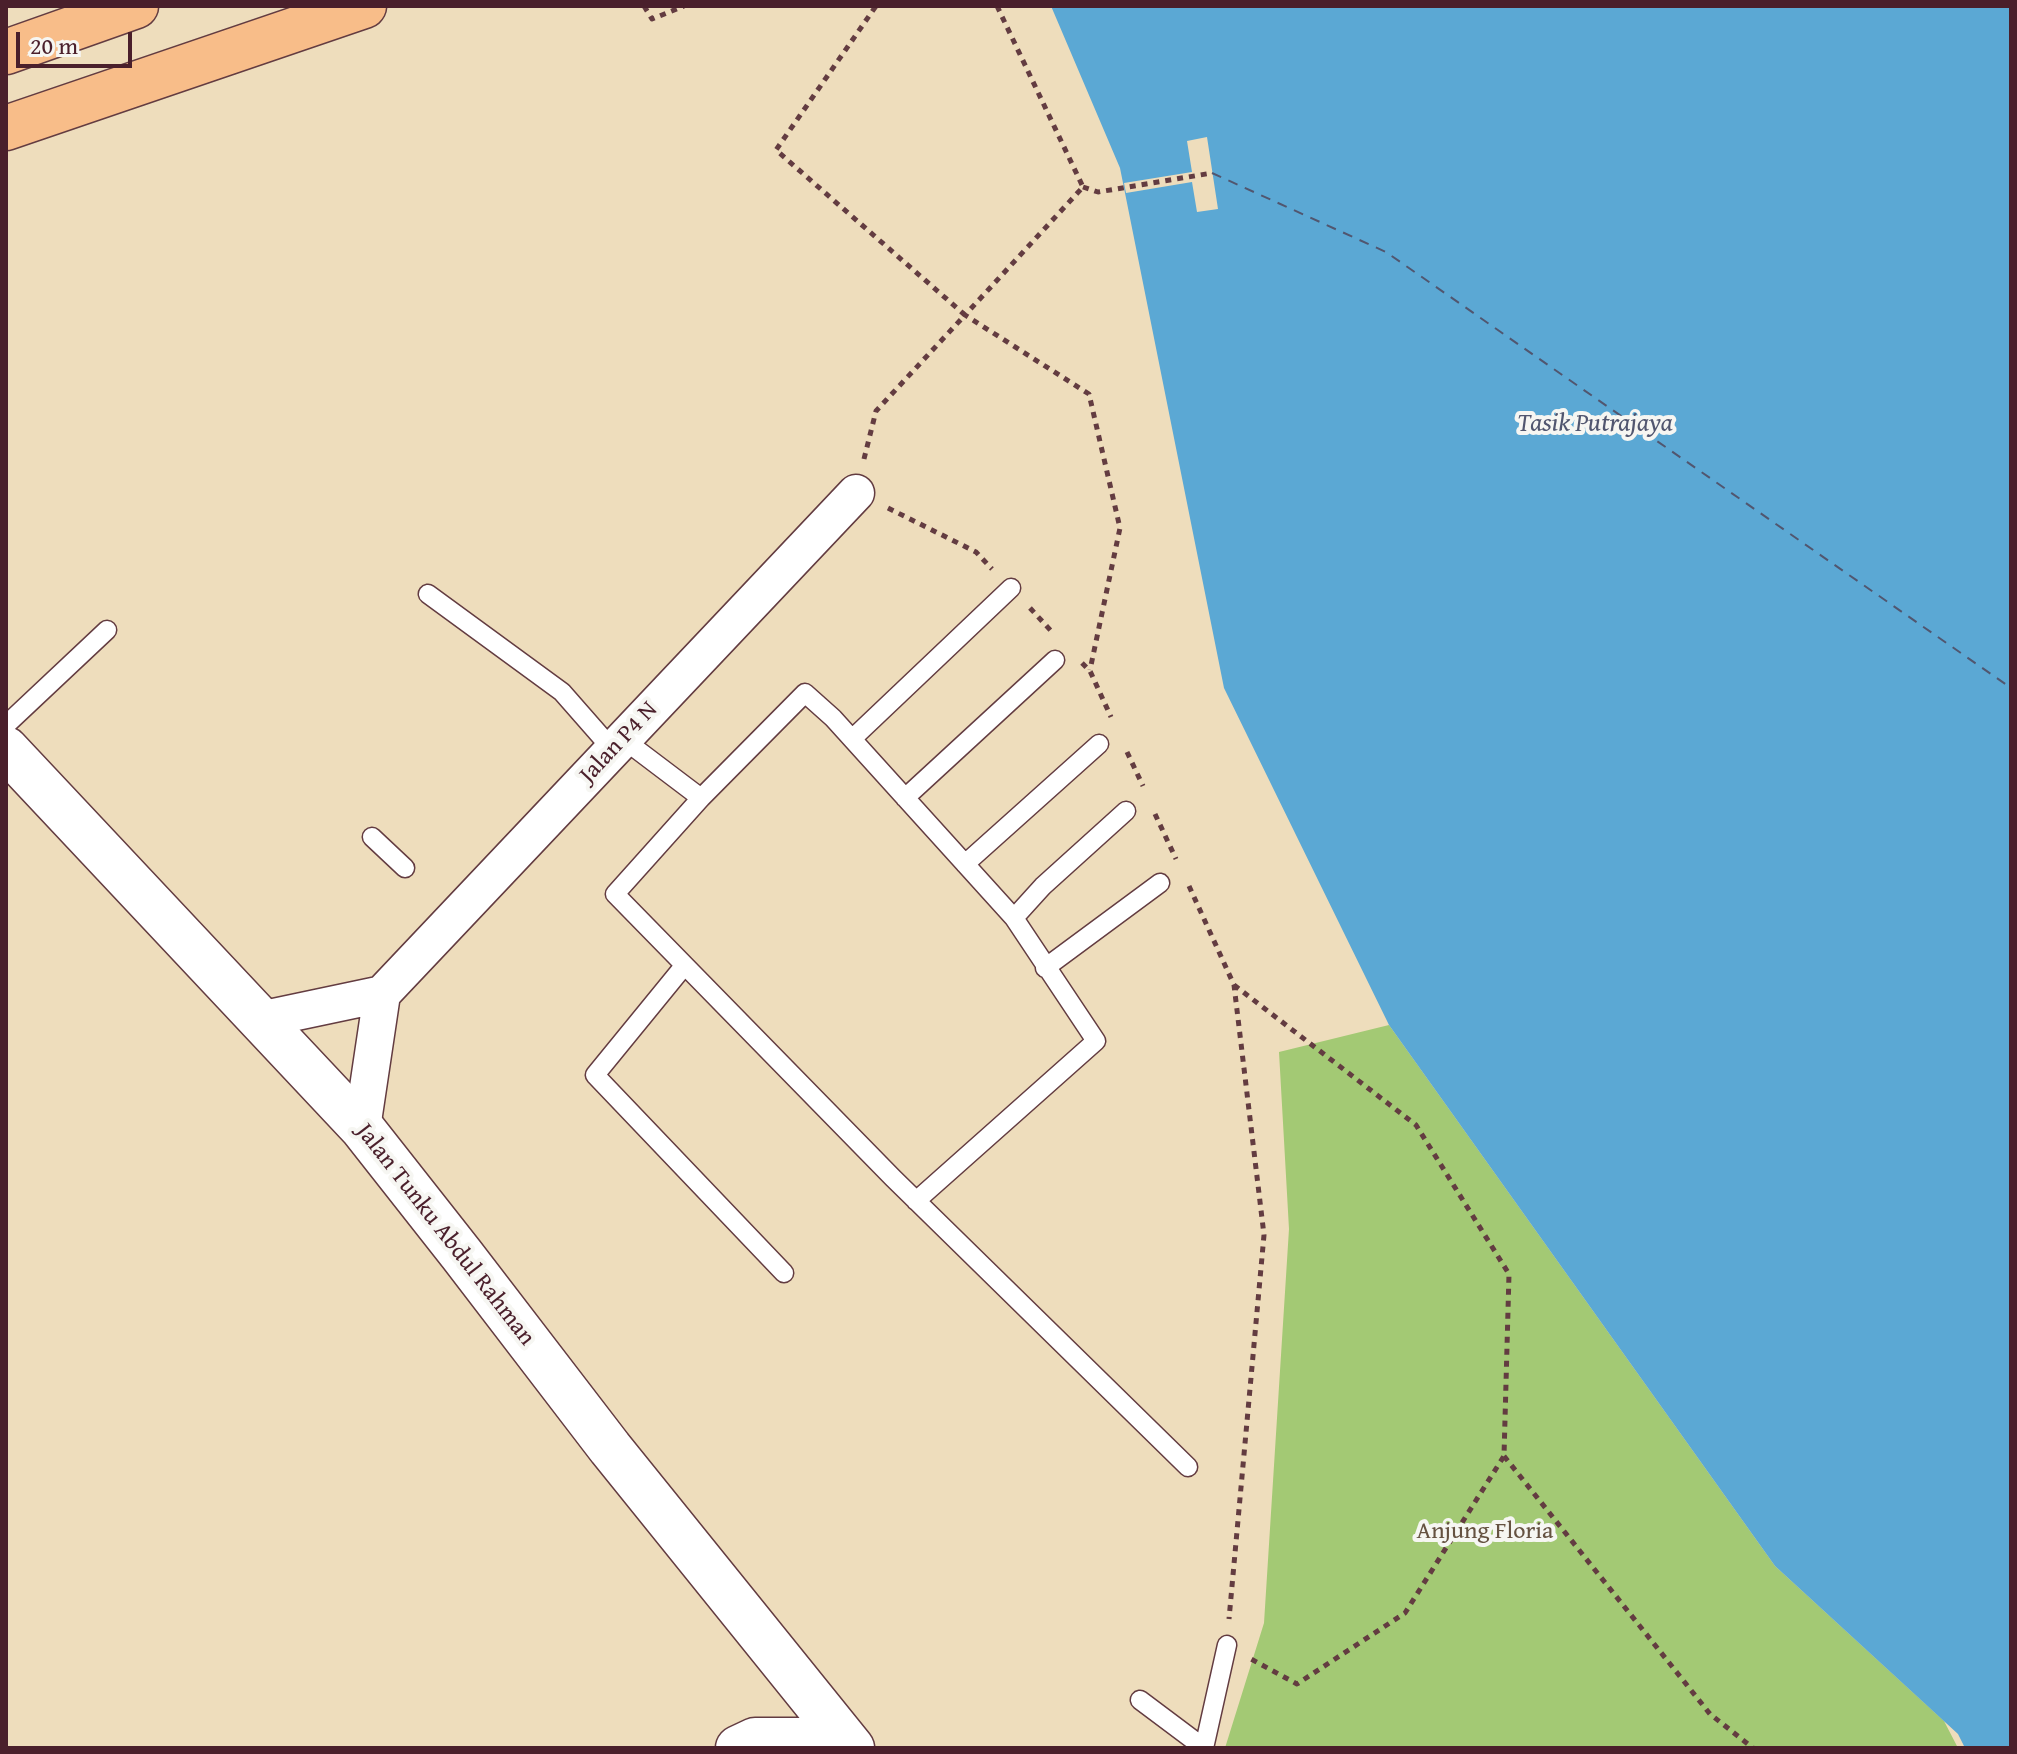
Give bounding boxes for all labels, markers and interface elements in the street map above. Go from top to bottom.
scale bar [20,16,136,66]
text: 20 m [30,28,78,63]
water label: Tasik Putrajaya [1517,408,1673,440]
street label: Jalan P4 N [574,696,664,790]
street label: Jalan Tunku Abdul Rahman [349,1118,541,1352]
park label: Anjung Floria [1417,1518,1553,1546]

